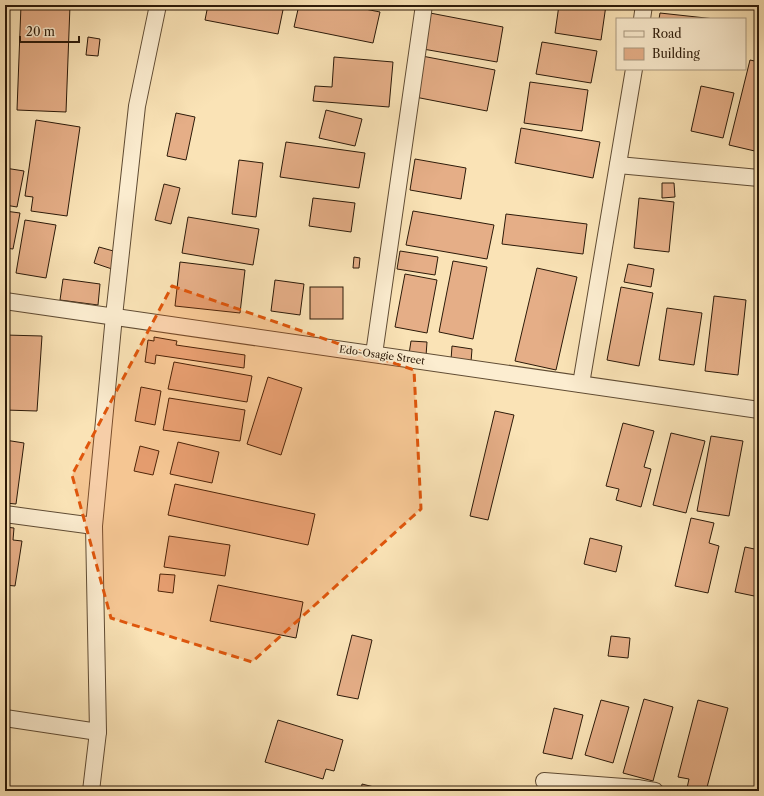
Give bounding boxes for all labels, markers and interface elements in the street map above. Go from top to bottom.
scale bar [20,18,79,44]
legend [616,18,746,70]
text: 20 m [26,24,55,39]
text: Road [652,26,682,41]
text: Building [652,46,700,61]
street label: Edo-Osagie Street [338,343,426,368]

